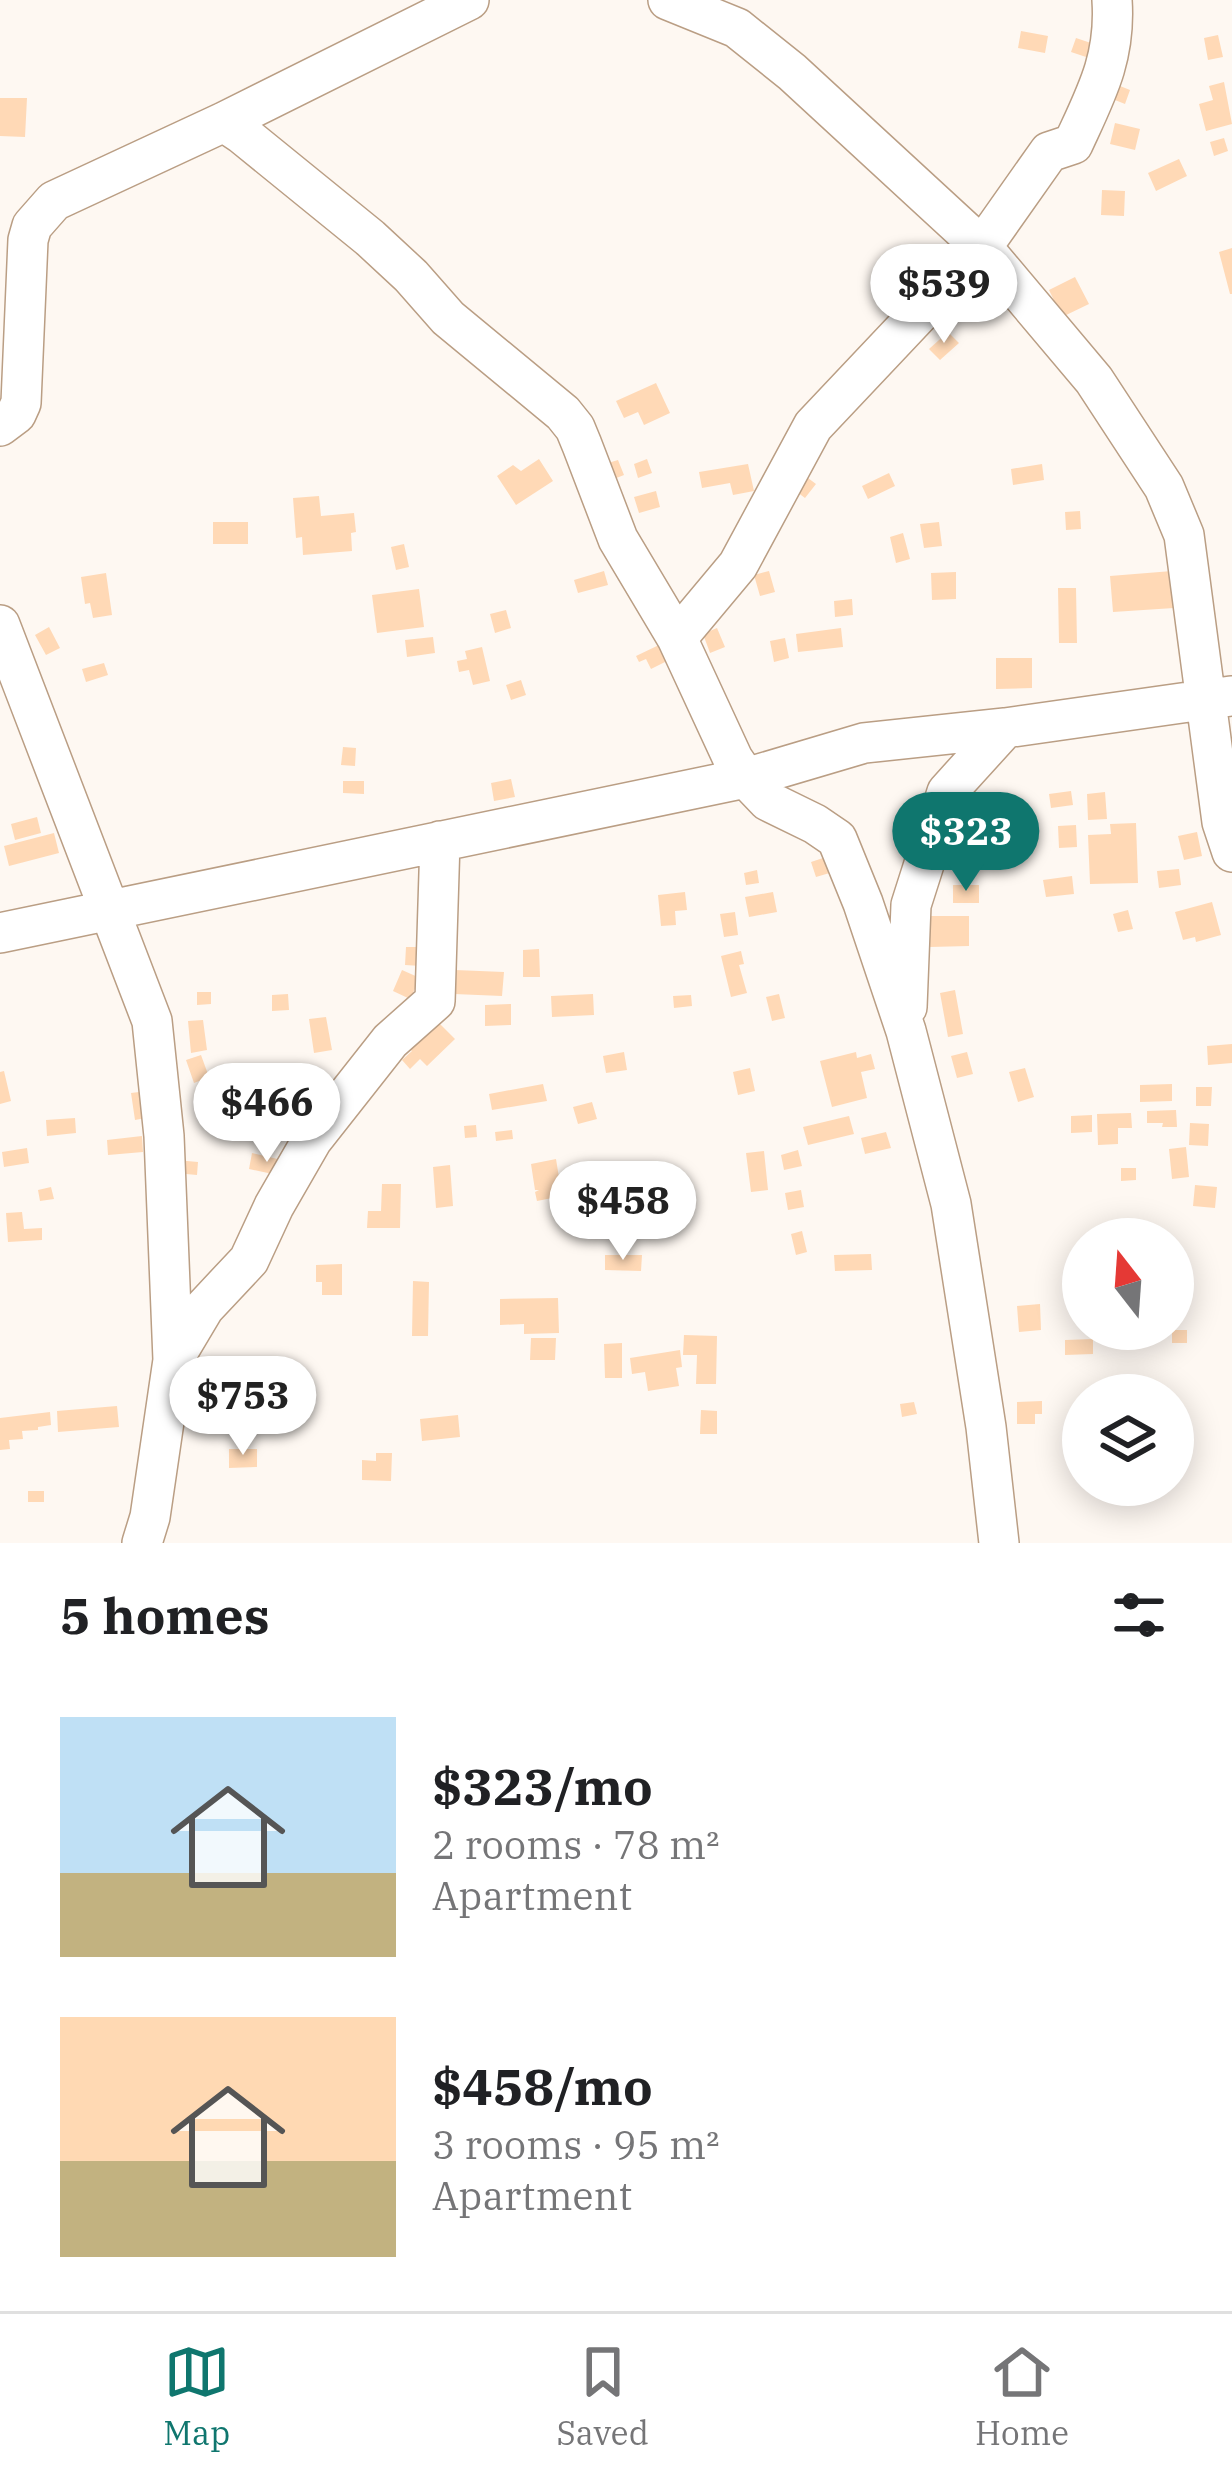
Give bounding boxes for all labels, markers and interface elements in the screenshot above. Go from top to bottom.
pin: $539 [873,244,1015,346]
text: $539 [897,257,991,308]
pin: $323 [895,792,1037,894]
text: $323 [919,805,1013,856]
pin: $466 [196,1063,338,1165]
text: $466 [220,1076,314,1127]
pin: $458 [552,1161,694,1263]
text: $458 [576,1174,670,1225]
north arrow [1062,1218,1194,1350]
map controls [1062,1218,1194,1506]
pin: $753 [172,1356,314,1458]
text: $753 [196,1369,290,1420]
button: layers [1062,1374,1194,1506]
text: 5 homes [60,1582,270,1648]
icon: filters [1106,1582,1172,1648]
text: $323/mo [432,1753,653,1819]
icon: home [156,1765,300,1909]
text: 2 rooms · 78 m² [432,1819,720,1870]
text: Apartment [432,1870,632,1921]
text: $458/mo [432,2053,653,2119]
icon: home [156,2065,300,2209]
text: 3 rooms · 95 m² [432,2119,720,2170]
text: Apartment [432,2170,632,2221]
tab: Map [163,2339,230,2454]
tab: Saved [556,2339,649,2454]
tab: Home [975,2339,1069,2454]

